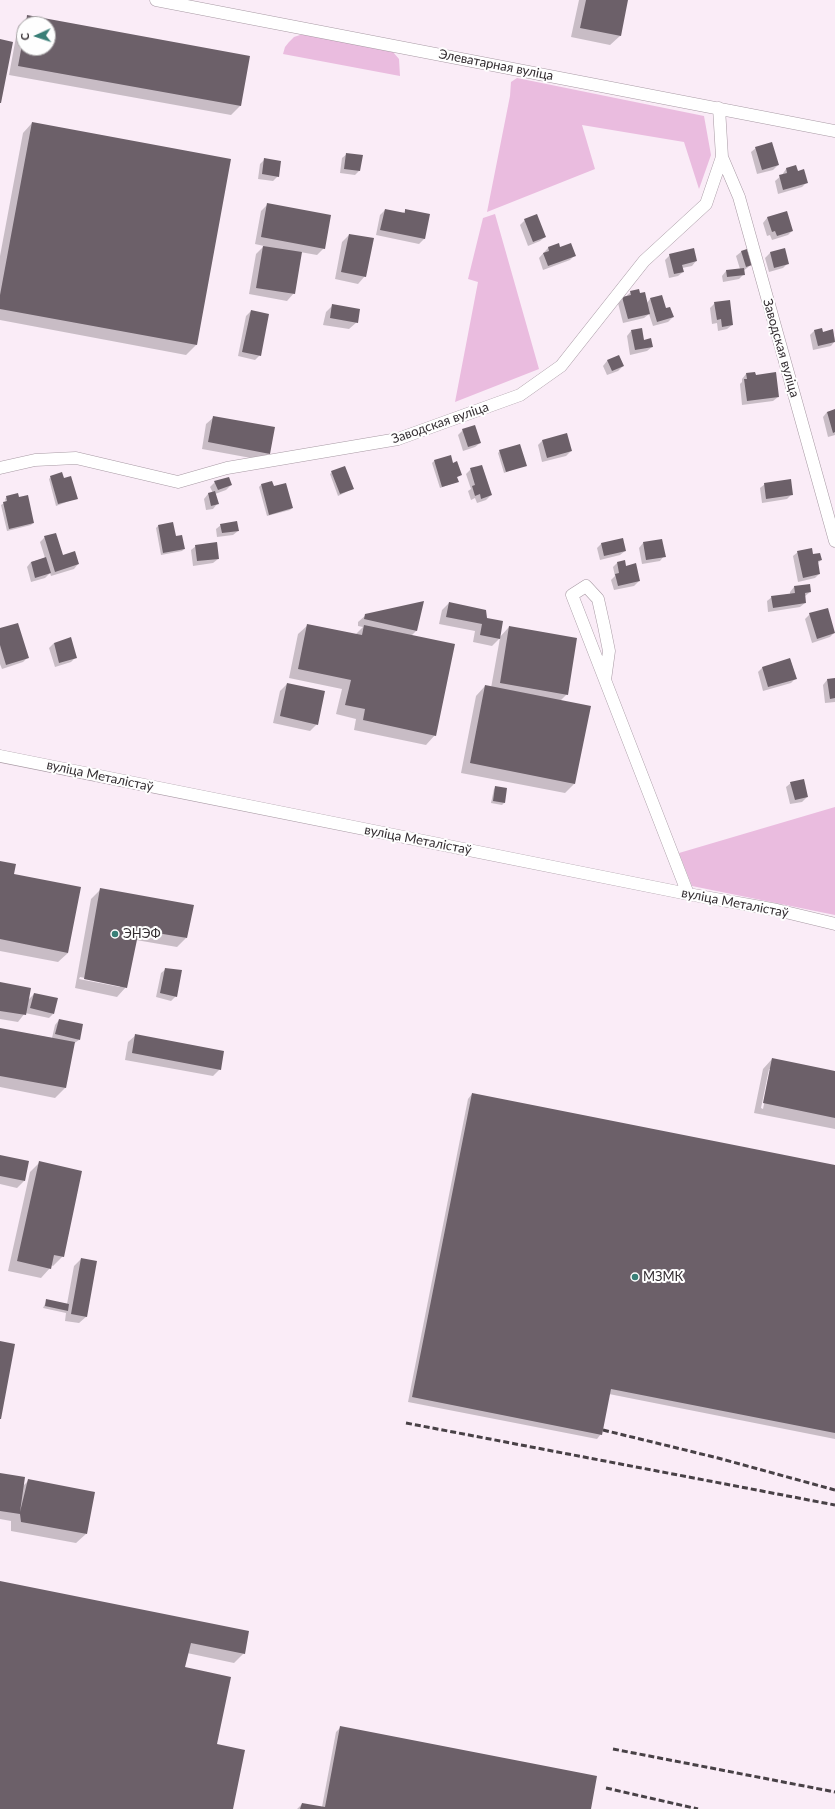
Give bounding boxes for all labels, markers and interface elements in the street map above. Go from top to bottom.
north arrow [16,16,56,56]
text: С [18,33,31,41]
street label: Элеватарная вуліца [437,46,555,84]
street label: Заводская вуліца [759,297,803,399]
street label: Заводская вуліца [389,399,491,447]
street label: вуліца Металістаў [45,757,155,795]
street label: вуліца Металістаў [363,822,473,858]
street label: вуліца Металістаў [680,885,790,921]
place label: ЭНЭФ [123,926,161,942]
marker: ЭНЭФ [110,929,120,939]
place label: МЗМК [643,1269,683,1285]
marker: МЗМК [630,1272,640,1282]

